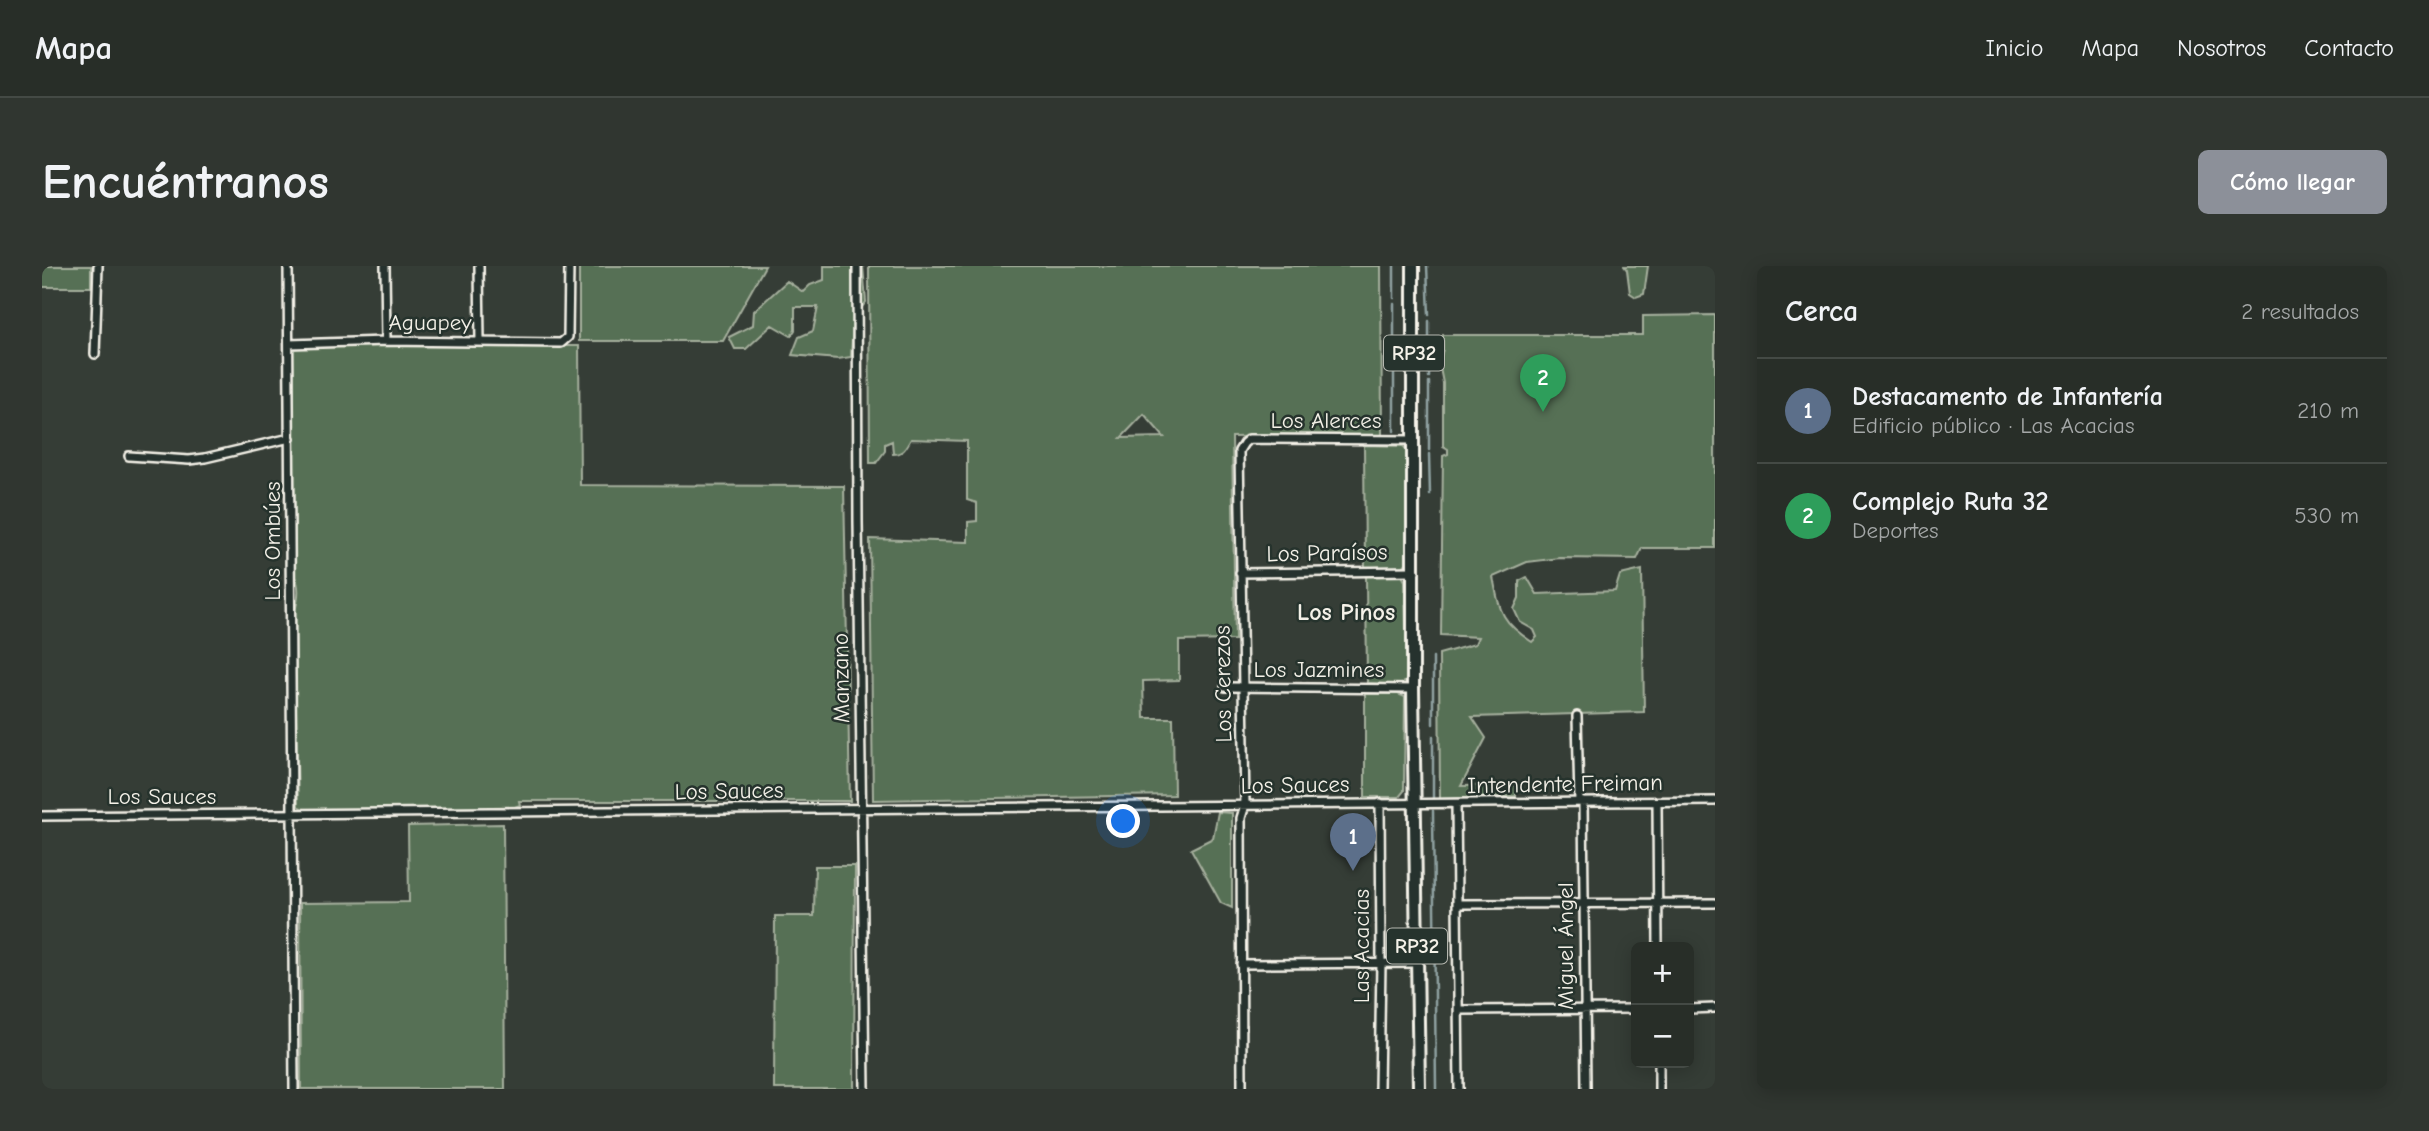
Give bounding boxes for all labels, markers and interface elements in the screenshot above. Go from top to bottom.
text: Mapa [35,29,112,67]
text: Inicio [1986,34,2043,62]
text: Mapa [2081,34,2139,62]
text: Nosotros [2177,34,2266,62]
text: Contacto [2304,34,2394,62]
button: Cómo llegar [2198,150,2387,214]
text: Encuéntranos [42,154,329,210]
text: Cerca [1785,294,1858,329]
text: 2 resultados [2241,298,2359,325]
street label: Aguapey [388,309,472,336]
road number: RP32 [1384,336,1444,370]
pin: 2 [1520,354,1566,412]
text: Destacamento de Infantería [1852,382,2163,412]
text: 1 [1803,397,1813,424]
text: 210 m [2297,397,2359,424]
street label: Los Alerces [1271,407,1381,434]
text: Edificio público · Las Acacias [1852,412,2135,439]
street label: Los Ombúes [259,481,286,601]
text: Complejo Ruta 32 [1852,487,2048,517]
text: 2 [1802,502,1814,529]
text: 530 m [2294,502,2359,529]
text: Deportes [1852,517,1939,544]
street label: Los Paraísos [1266,538,1388,568]
district label: Los Pinos [1297,598,1395,626]
street label: Los Cerezos [1208,625,1238,743]
street label: Manzano [827,633,855,723]
street label: Los Jazmines [1254,656,1384,683]
street label: Intendente Freiman [1467,769,1663,799]
street label: Los Sauces [1240,771,1350,799]
street label: Los Sauces [674,777,784,805]
street label: Los Sauces [108,783,216,810]
your location [1106,804,1140,838]
pin: 1 [1330,813,1376,871]
street label: Miguel Ángel [1552,882,1579,1010]
street label: Las Acacias [1348,889,1375,1003]
road number: RP32 [1387,928,1447,964]
map controls [1631,942,1694,1068]
button: + [1631,942,1694,1005]
button: − [1631,1005,1694,1068]

